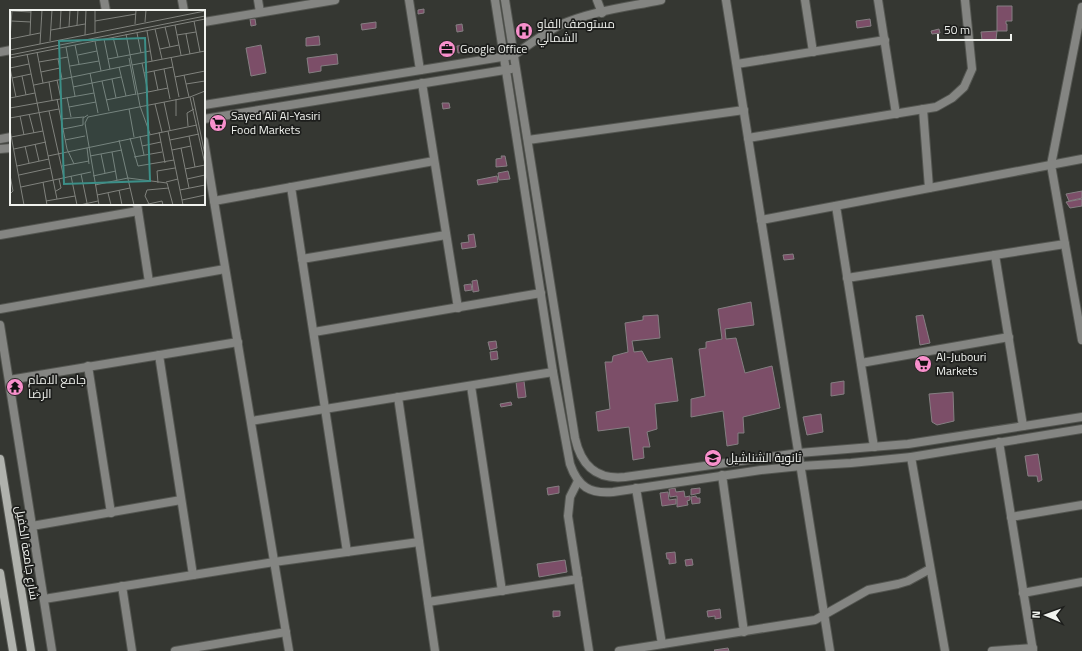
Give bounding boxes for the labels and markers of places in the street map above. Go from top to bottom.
place label: مستوصف الفاو الشمالي [537,14,615,48]
hospital icon: مستوصف الفاو الشمالي [514,21,534,41]
office icon: Google Office [437,39,457,59]
place label: Google Office [460,39,527,58]
place label: Sayed Ali Al-Yasiri Food Markets [231,106,320,139]
supermarket icon: Sayed Ali Al-Yasiri Food Markets [208,113,228,133]
place label: Al-Jubouri Markets [936,347,986,380]
supermarket icon: Al-Jubouri Markets [913,354,933,374]
place label: جامع الامام الرضا [28,370,86,403]
temple icon: جامع الامام الرضا [5,377,25,397]
school or university icon: ثانوية الشناشيل [703,448,723,468]
place label: ثانوية الشناشيل [726,448,802,467]

